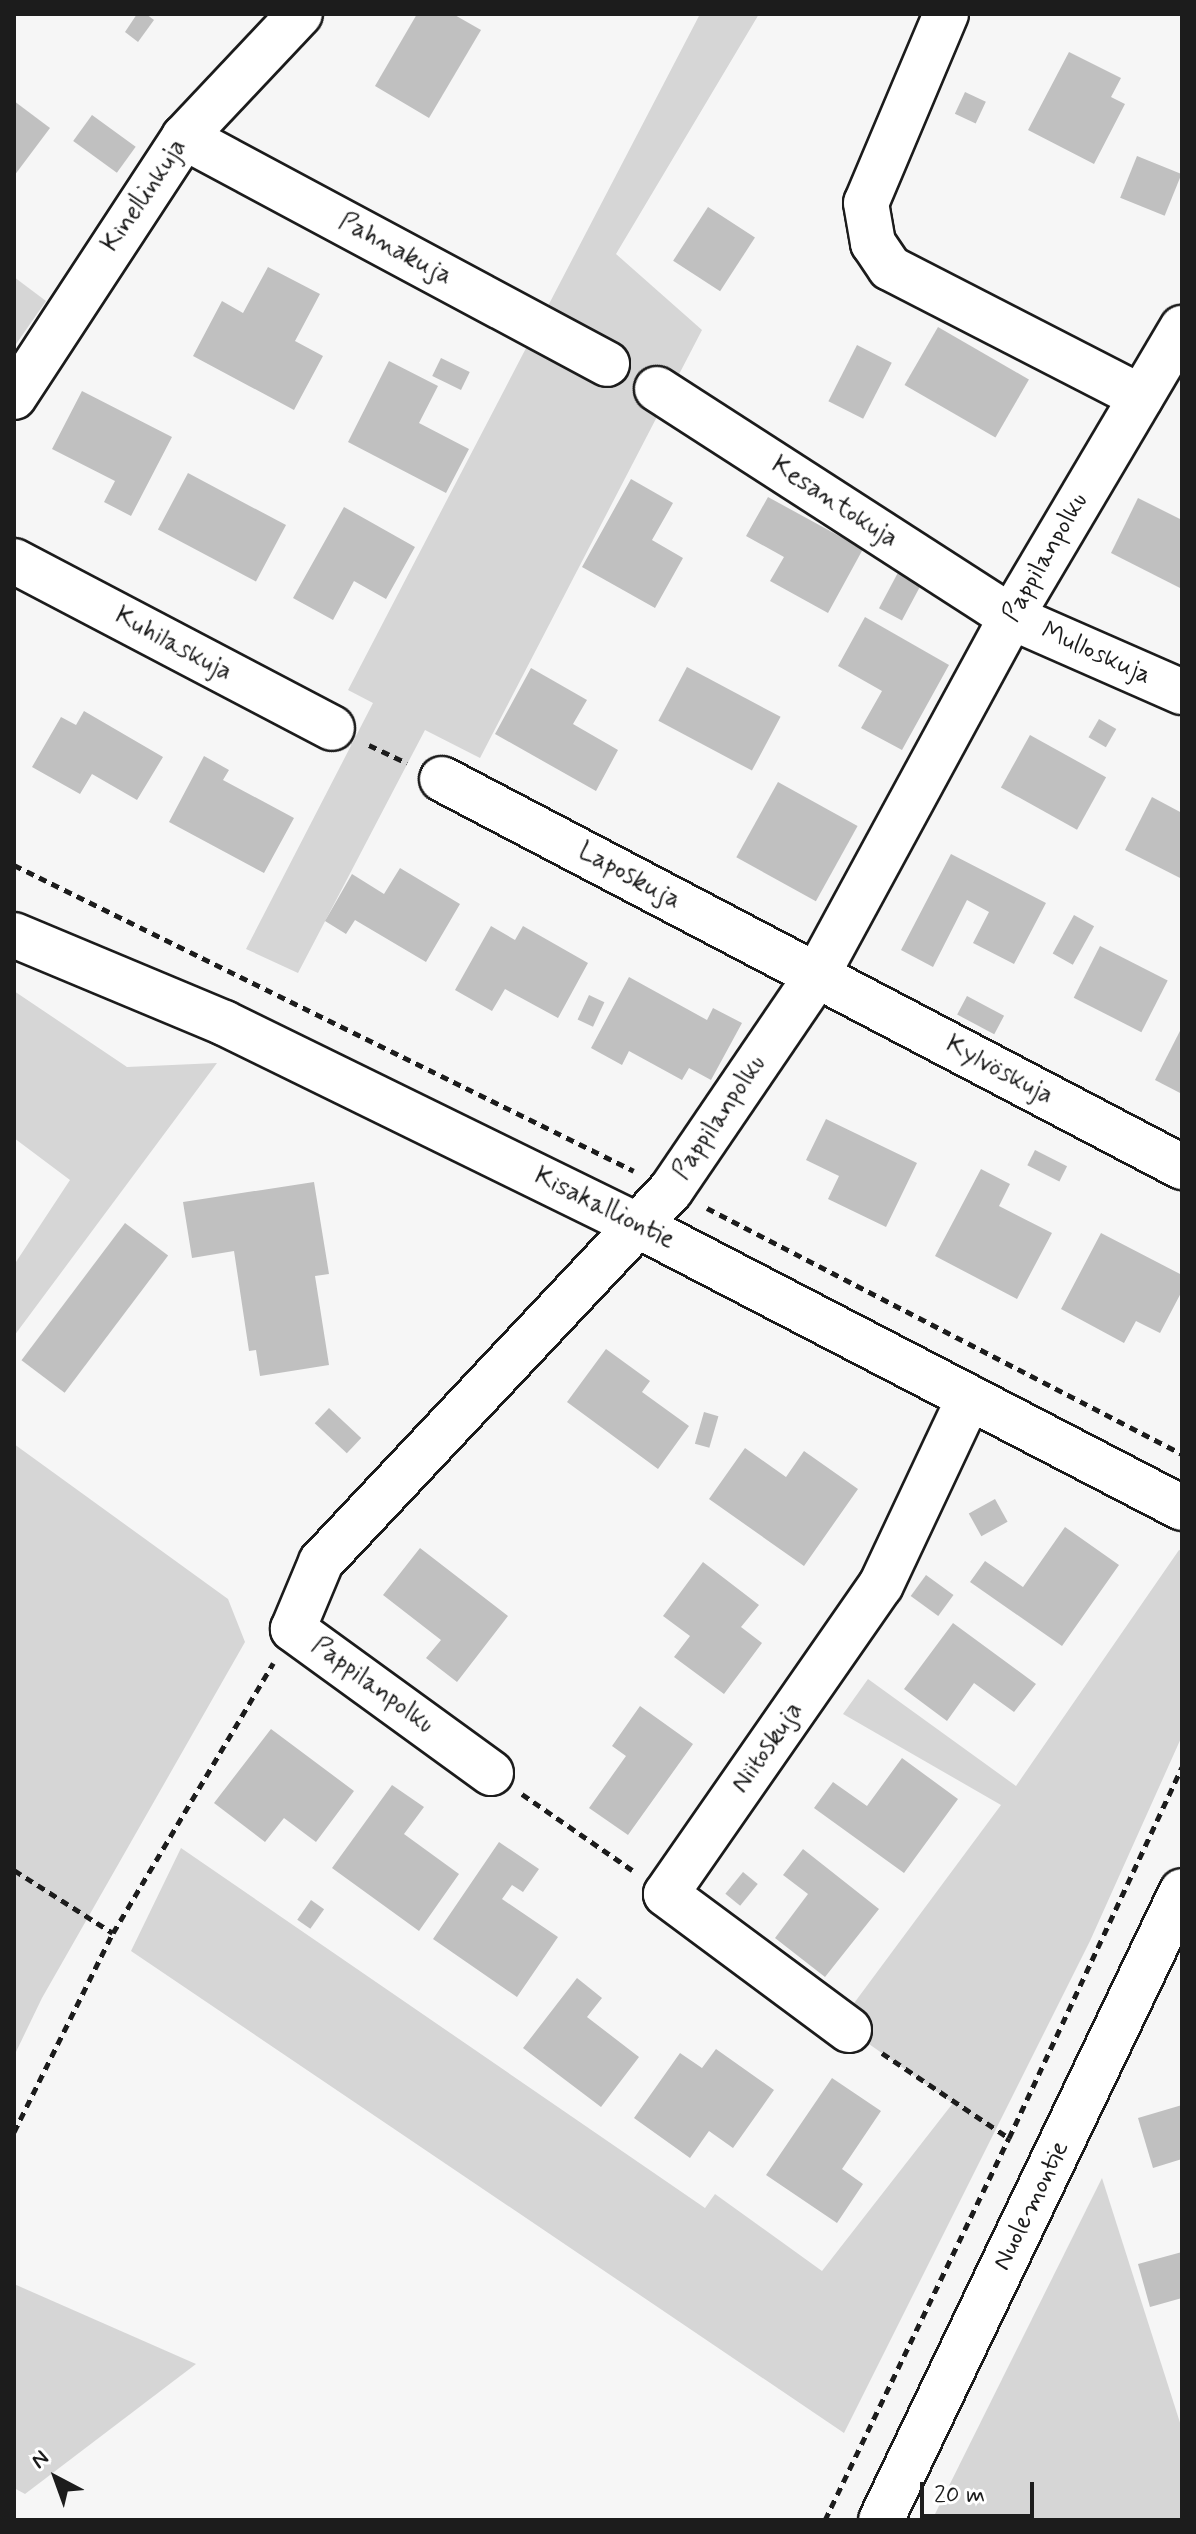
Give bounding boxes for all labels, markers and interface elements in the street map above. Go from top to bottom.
street label: Kinellinkuja [96,133,194,259]
street label: Pahnakuja [333,207,457,293]
street label: Kesantokuja [765,450,903,556]
street label: Pappilanpolku [997,488,1095,628]
street label: Kuhilaskuja [109,601,237,689]
street label: Mulloskuja [1036,616,1156,692]
street label: Laposkuja [572,837,686,917]
street label: Kylvöskuja [940,1030,1058,1112]
street label: Pappilanpolku [667,1050,773,1186]
street label: Kisakalliontie [529,1162,679,1256]
street label: Pappilanpolku [305,1631,439,1741]
street label: Niitoskuja [725,1697,811,1799]
street label: Nuolemontie [987,2136,1077,2276]
north arrow [16,2438,96,2518]
text: N [26,2445,55,2475]
scale bar [924,2466,1038,2516]
text: 20 m [934,2480,985,2511]

